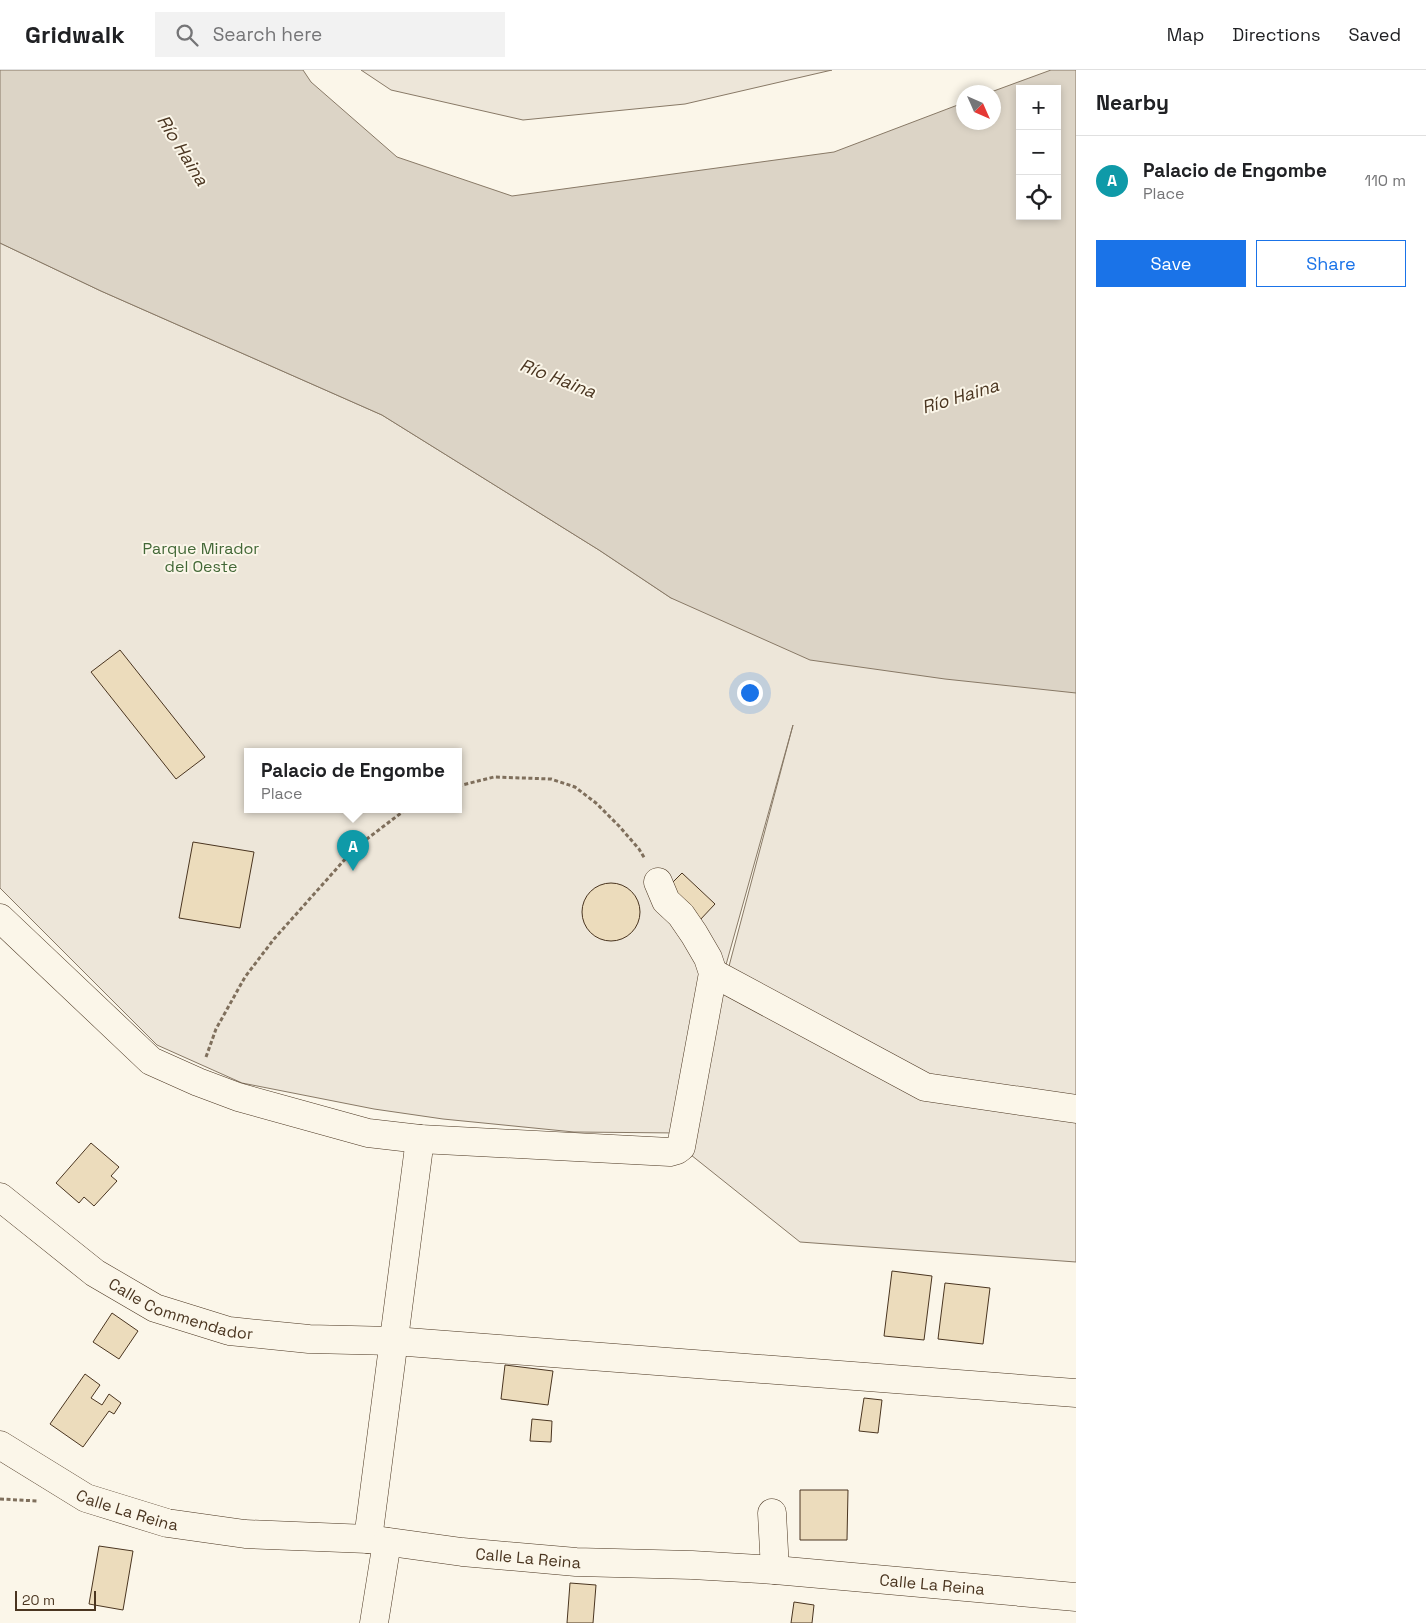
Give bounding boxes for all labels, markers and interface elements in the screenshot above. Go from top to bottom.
search box [155,12,505,57]
text: Gridwalk [25,19,125,50]
icon: search [173,21,201,49]
text: Search here [213,22,322,47]
text: Map [1167,23,1204,46]
text: Directions [1232,23,1321,46]
text: Saved [1349,23,1401,46]
north arrow [956,85,1001,130]
map controls [1016,85,1061,220]
button: + [1016,85,1061,130]
text: Nearby [1096,89,1169,116]
water label: Río Haina [152,110,214,190]
button: − [1016,130,1061,175]
text: Palacio de Engombe [1143,158,1327,183]
text: A [1107,170,1117,191]
text: 110 m [1364,170,1406,191]
button: locate [1016,175,1061,220]
text: Place [1143,183,1185,204]
button: Save [1096,240,1246,287]
button: Share [1256,240,1406,287]
water label: Río Haina [517,353,600,403]
water label: Río Haina [919,373,1002,419]
park label: Parque Mirador del Oeste [143,538,259,577]
your location [737,680,763,706]
popup [244,748,462,813]
text: Palacio de Engombe [261,758,445,783]
text: Place [261,783,303,804]
pin: A [337,830,369,871]
street label: Calle Commendador [105,1273,254,1344]
street label: Calle La Reina [72,1484,179,1535]
street label: Calle La Reina [475,1543,581,1573]
street label: Calle La Reina [879,1569,986,1599]
scale bar [15,1588,96,1611]
text: 20 m [22,1591,55,1609]

